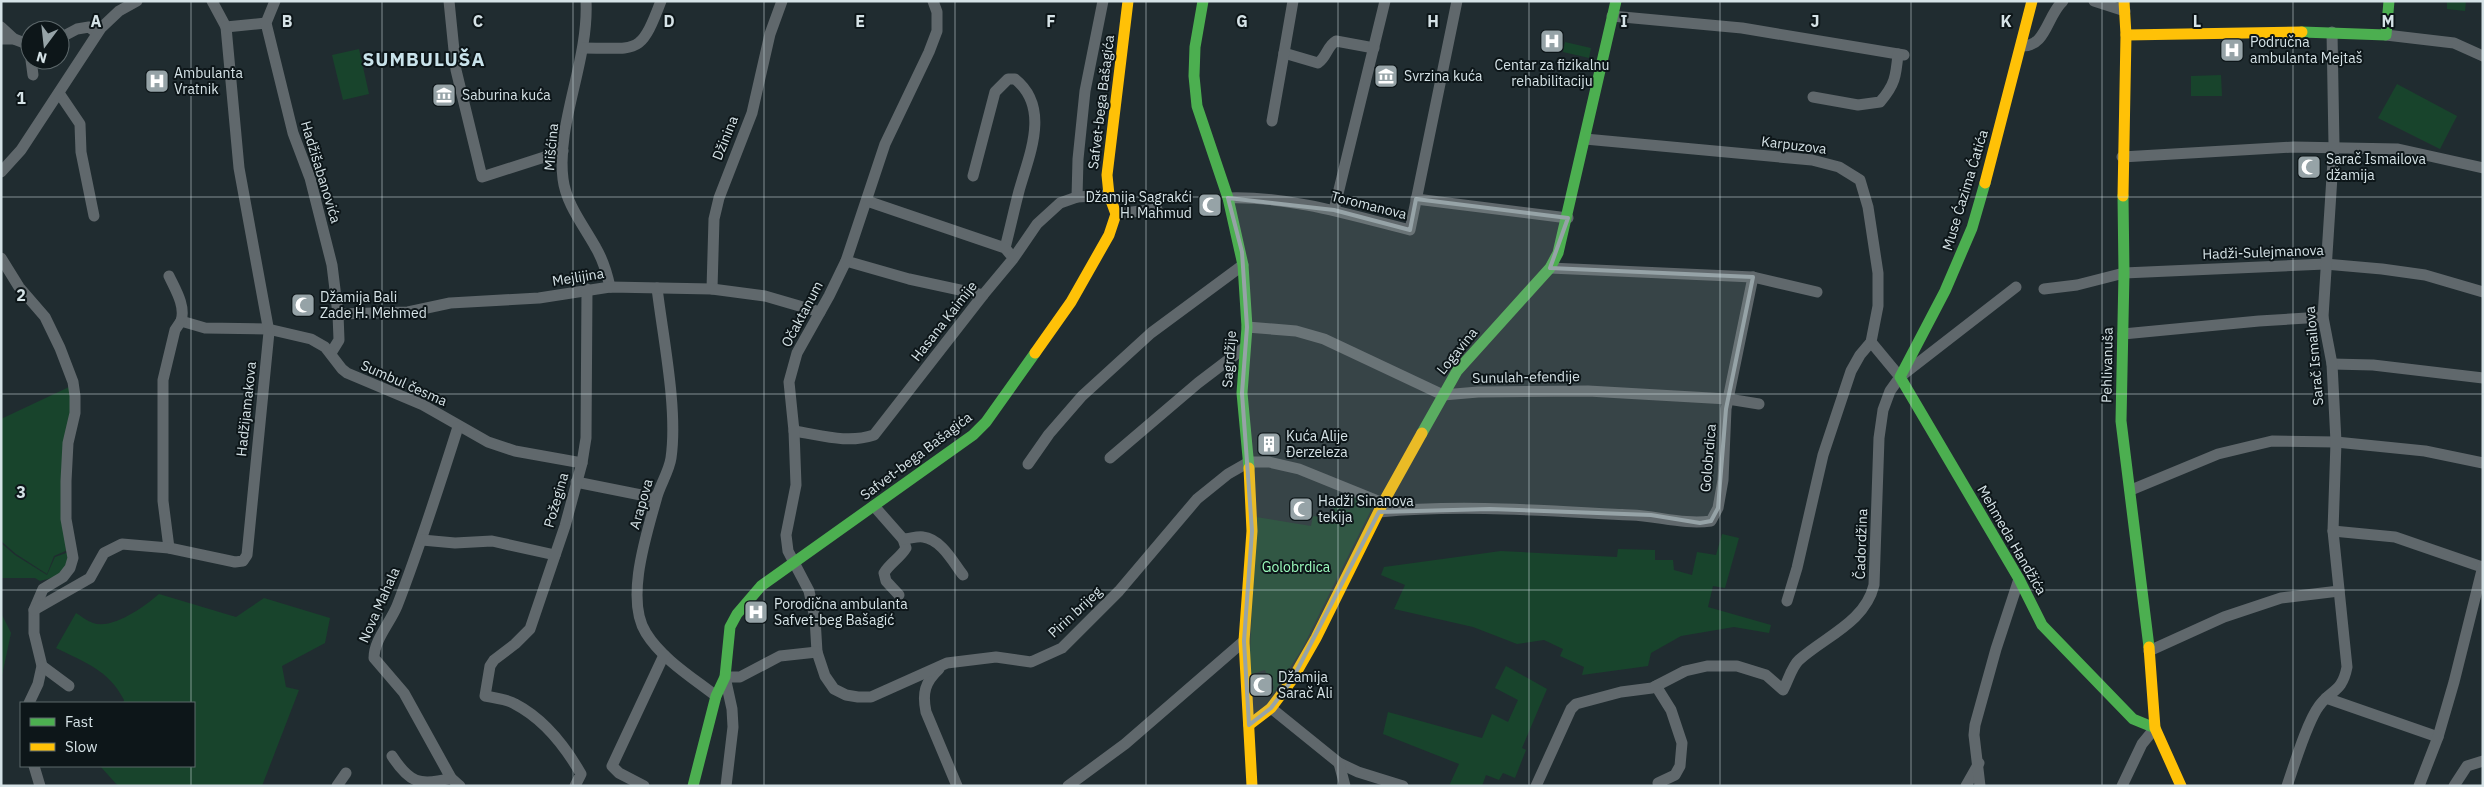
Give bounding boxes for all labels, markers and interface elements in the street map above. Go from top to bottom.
text: A [91,11,102,31]
text: B [282,11,293,31]
text: C [473,11,483,31]
text: D [663,11,675,31]
text: E [855,11,865,31]
text: F [1046,11,1056,31]
text: G [1236,11,1248,31]
text: H [1427,11,1439,31]
text: I [1621,11,1628,31]
text: J [1811,11,1819,31]
text: K [2000,11,2012,31]
text: L [2193,11,2201,31]
text: M [2381,11,2395,31]
north arrow [20,20,70,70]
hospital icon: Centar za fizikalnu rehabilitaciju [1539,28,1565,54]
street label: Safvet-bega Bašagića [1084,33,1118,170]
place label: Područna ambulanta Mejtaš [2250,33,2363,67]
hospital icon: Područna ambulanta Mejtaš [2219,37,2245,63]
district label: SUMBULUŠA [363,47,485,71]
text: N [34,48,49,68]
place label: Centar za fizikalnu rehabilitaciju [1495,56,1609,90]
museum icon: Svrzina kuća [1373,63,1399,89]
place label: Ambulanta Vratnik [174,64,243,98]
place label: Svrzina kuća [1404,67,1483,85]
hospital icon: Ambulanta Vratnik [144,68,170,94]
museum icon: Saburina kuća [431,82,457,108]
place label: Saburina kuća [462,86,551,104]
text: 1 [16,88,26,108]
street label: Džinina [708,113,742,163]
street label: Hadžišabanovića [297,119,345,226]
street label: Mišćina [540,122,562,172]
street label: Muse Ćazima Ćatića [1937,127,1992,253]
street label: Karpuzova [1760,132,1828,158]
place label: Sarač Ismailova džamija [2326,150,2426,184]
mosque icon: Sarač Ismailova džamija [2296,154,2322,180]
street label: Toromanova [1329,187,1409,223]
place label: Džamija Sagrakći H. Mahmud [1085,188,1192,222]
mosque icon: Džamija Sagrakći H. Mahmud [1197,192,1223,218]
street label: Hadži-Sulejmanova [2202,241,2325,263]
street label: Mejlijina [551,264,606,290]
street label: Hasana Kaimije [907,277,981,365]
street label: Očaktanum [777,278,827,350]
text: 2 [16,285,26,305]
place label: Džamija Bali Zade H. Mehmed [320,288,427,322]
mosque icon: Džamija Bali Zade H. Mehmed [290,292,316,318]
street label: Sarač Ismailova [2301,305,2327,407]
street label: Logavina [1433,323,1482,378]
street label: Pehlivanuša [2097,327,2117,403]
street label: Sagrdžije [1218,329,1240,388]
street label: Sumbul česma [358,356,450,410]
street label: Hadžijamakova [232,360,260,457]
street label: Sunulah-efendije [1472,367,1580,387]
street label: Safvet-bega Bašagića [857,408,976,504]
street label: Golobrdica [1696,423,1720,493]
place label: Kuća Alije Đerzeleza [1286,427,1348,461]
building icon: Kuća Alije Đerzeleza [1256,431,1282,457]
street label: Požegina [540,470,573,530]
street label: Arapova [625,476,657,531]
text: 3 [16,482,26,502]
street label: Mehmeda Handžića [1973,482,2051,599]
place label: Hadži Sinanova tekija [1318,492,1414,526]
mosque icon: Hadži Sinanova tekija [1288,496,1314,522]
street label: Čadordžina [1850,508,1871,580]
park label: Golobrdica [1262,558,1331,576]
street label: Nova Mahala [354,564,404,646]
street label: Pirin brijeg [1044,582,1106,642]
place label: Porodična ambulanta Safvet-beg Bašagić [774,595,908,629]
hospital icon: Porodična ambulanta Safvet-beg Bašagić [743,599,769,625]
place label: Džamija Sarač Ali [1278,668,1333,702]
mosque icon: Džamija Sarač Ali [1248,672,1274,698]
legend [20,702,195,767]
text: Fast [65,712,93,731]
text: Slow [65,737,98,756]

